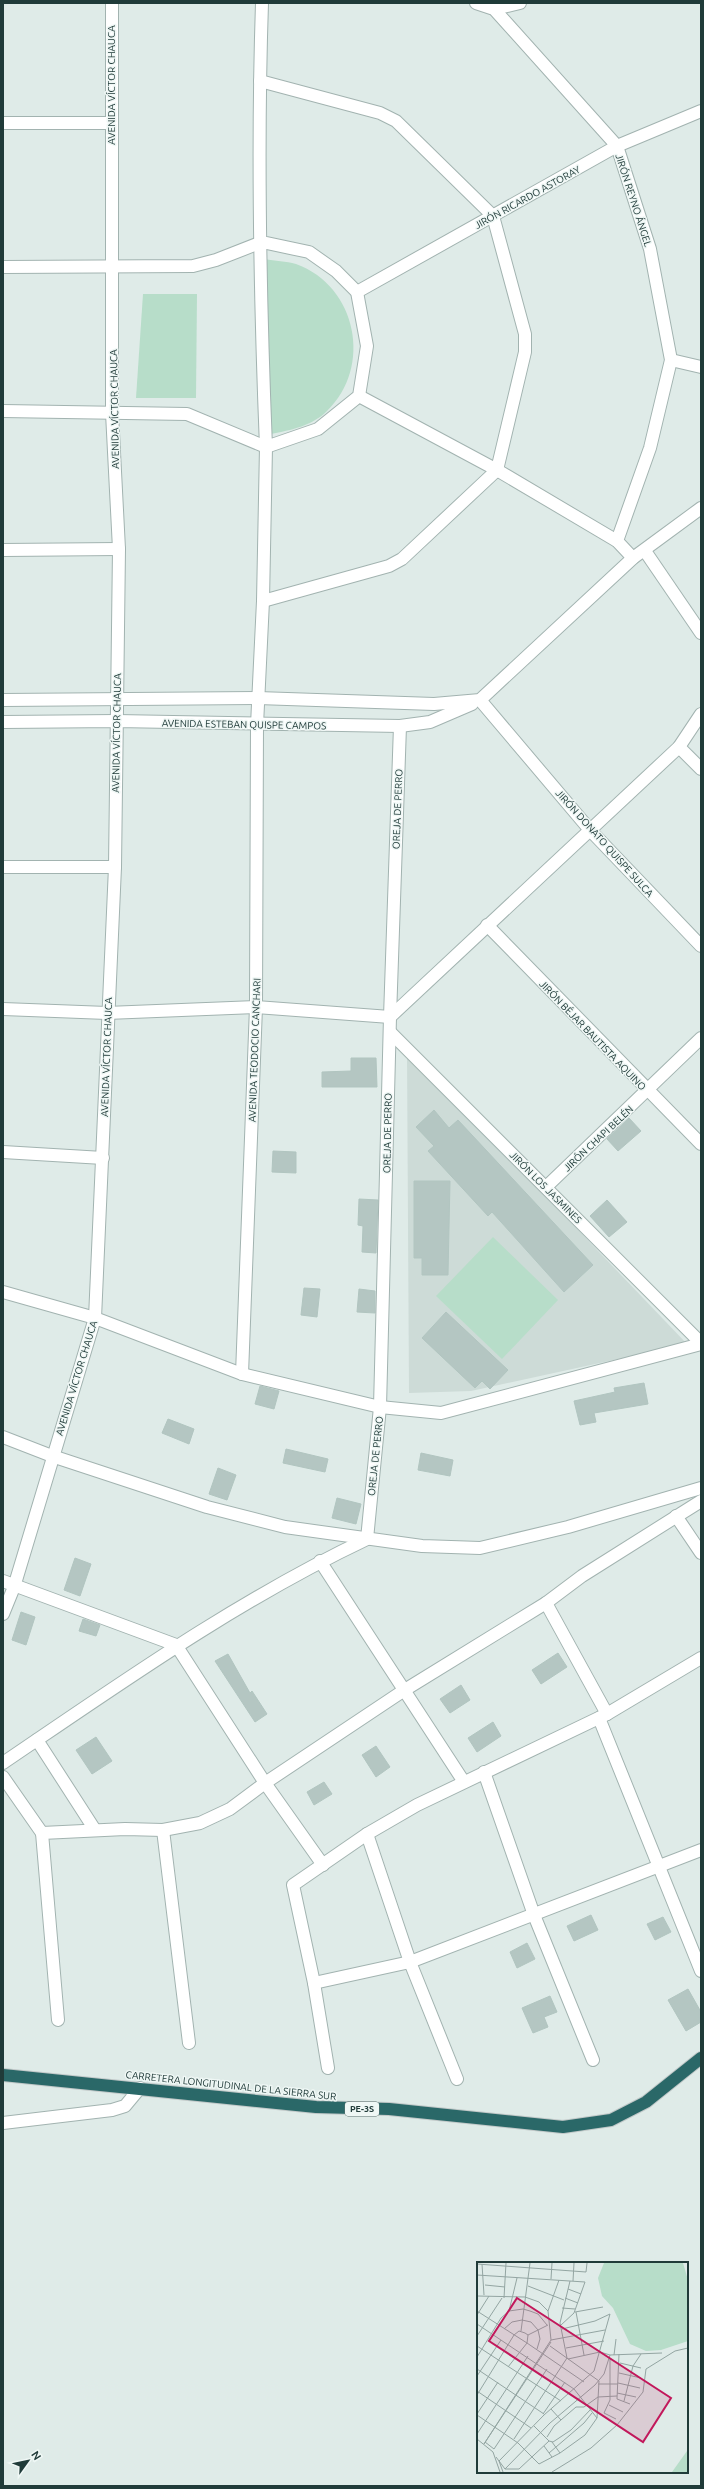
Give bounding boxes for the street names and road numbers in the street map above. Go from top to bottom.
street label: AVENIDA VÍCTOR CHAUCA [105,25,117,145]
street label: JIRÓN REYNO ÁNGEL [613,152,655,248]
street label: JIRÓN RICARDO ASTORAY [472,163,582,231]
street label: AVENIDA VÍCTOR CHAUCA [107,349,121,469]
street label: AVENIDA VÍCTOR CHAUCA [109,673,123,793]
street label: AVENIDA ESTEBAN QUISPE CAMPOS [162,718,326,731]
street label: OREJA DE PERRO [391,768,404,849]
street label: JIRÓN DONATO QUISPE SULCA [554,787,657,899]
street label: AVENIDA TEODOCIO CANCHARI [246,978,263,1122]
street label: JIRÓN BÉJAR BAUTISTA AQUINO [537,978,649,1093]
street label: AVENIDA VÍCTOR CHAUCA [98,997,114,1117]
street label: OREJA DE PERRO [381,1093,394,1173]
street label: JIRÓN CHAPI BELÉN [561,1103,635,1173]
street label: JIRÓN LOS JASMINES [507,1148,585,1226]
street label: AVENIDA VÍCTOR CHAUCA [53,1319,99,1437]
street label: OREJA DE PERRO [366,1415,385,1497]
street label: CARRETERA LONGITUDINAL DE LA SIERRA SUR [125,2069,337,2102]
road number: PE-3S [345,2102,379,2116]

